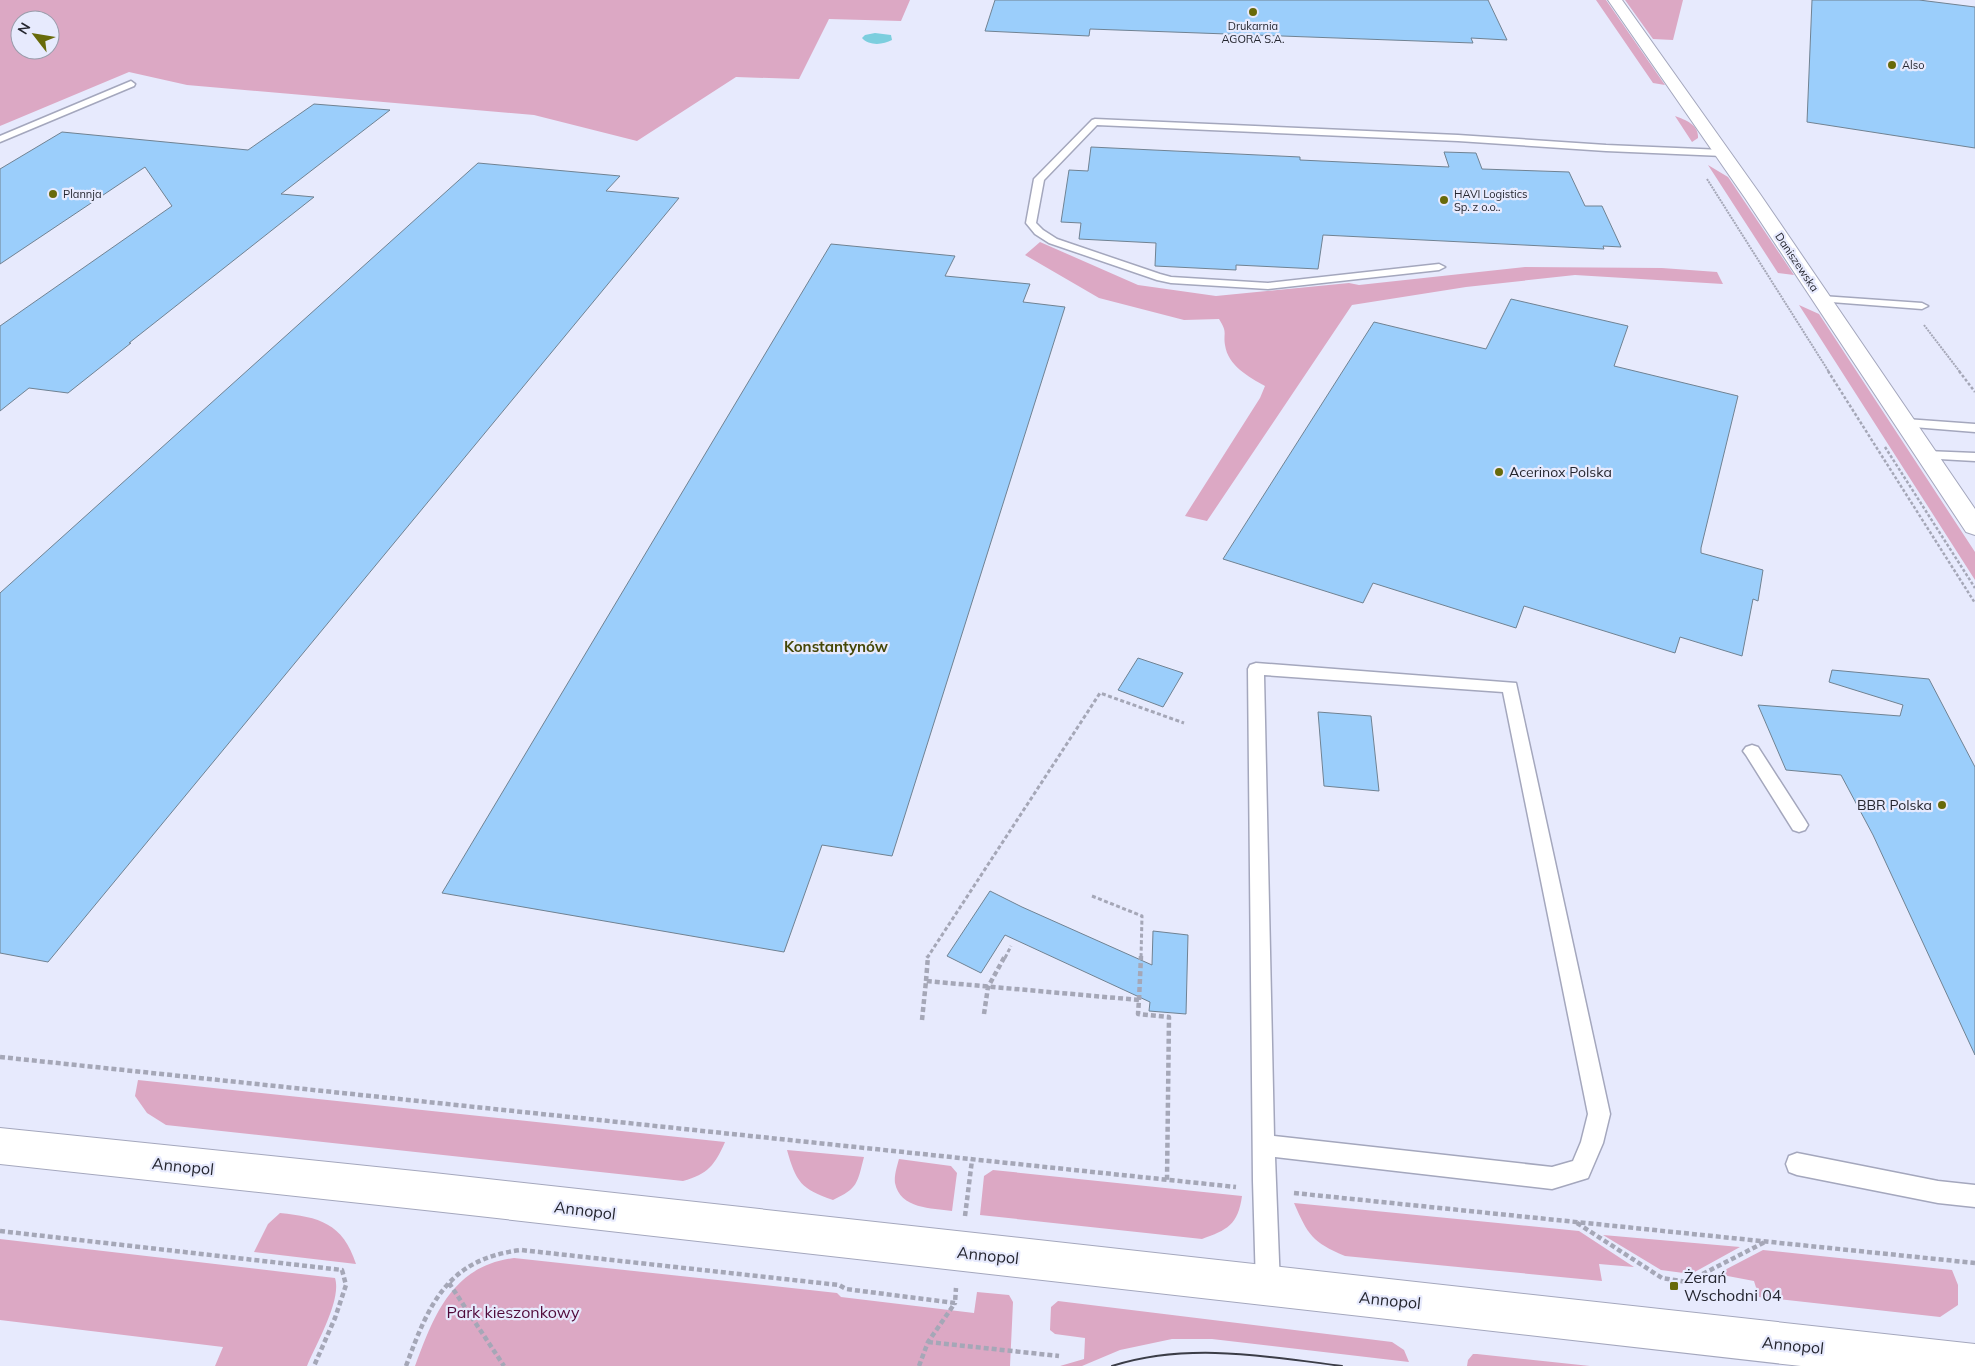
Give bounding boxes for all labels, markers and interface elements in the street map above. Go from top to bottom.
marker: Drukarnia AGORA S.A. [1247,6,1259,18]
north arrow [10,10,60,60]
text: N [13,19,34,37]
place label: Drukarnia AGORA S.A. [1221,19,1285,46]
place label: Also [1902,58,1924,72]
marker: Also [1886,59,1898,71]
place label: Plannja [63,187,102,201]
place label: HAVI Logistics Sp. z o.o.. [1454,187,1528,214]
marker: Plannja [47,188,59,200]
marker: HAVI Logistics Sp. z o.o.. [1438,194,1450,206]
street label: Daniszewska [1772,230,1822,294]
place label: Acerinox Polska [1509,463,1612,481]
marker: Acerinox Polska [1493,466,1505,478]
district label: Konstantynów [784,637,889,656]
place label: BBR Polska [1857,796,1932,814]
marker: BBR Polska [1936,799,1948,811]
street label: Annopol [151,1153,215,1179]
street label: Annopol [553,1196,617,1224]
street label: Annopol [956,1242,1020,1268]
place label: Żerań Wschodni 04 [1684,1267,1782,1305]
marker: Żerań Wschodni 04 [1668,1280,1680,1292]
street label: Annopol [1358,1287,1422,1313]
park label: Park kieszonkowy [447,1302,580,1322]
street label: Annopol [1761,1332,1825,1358]

